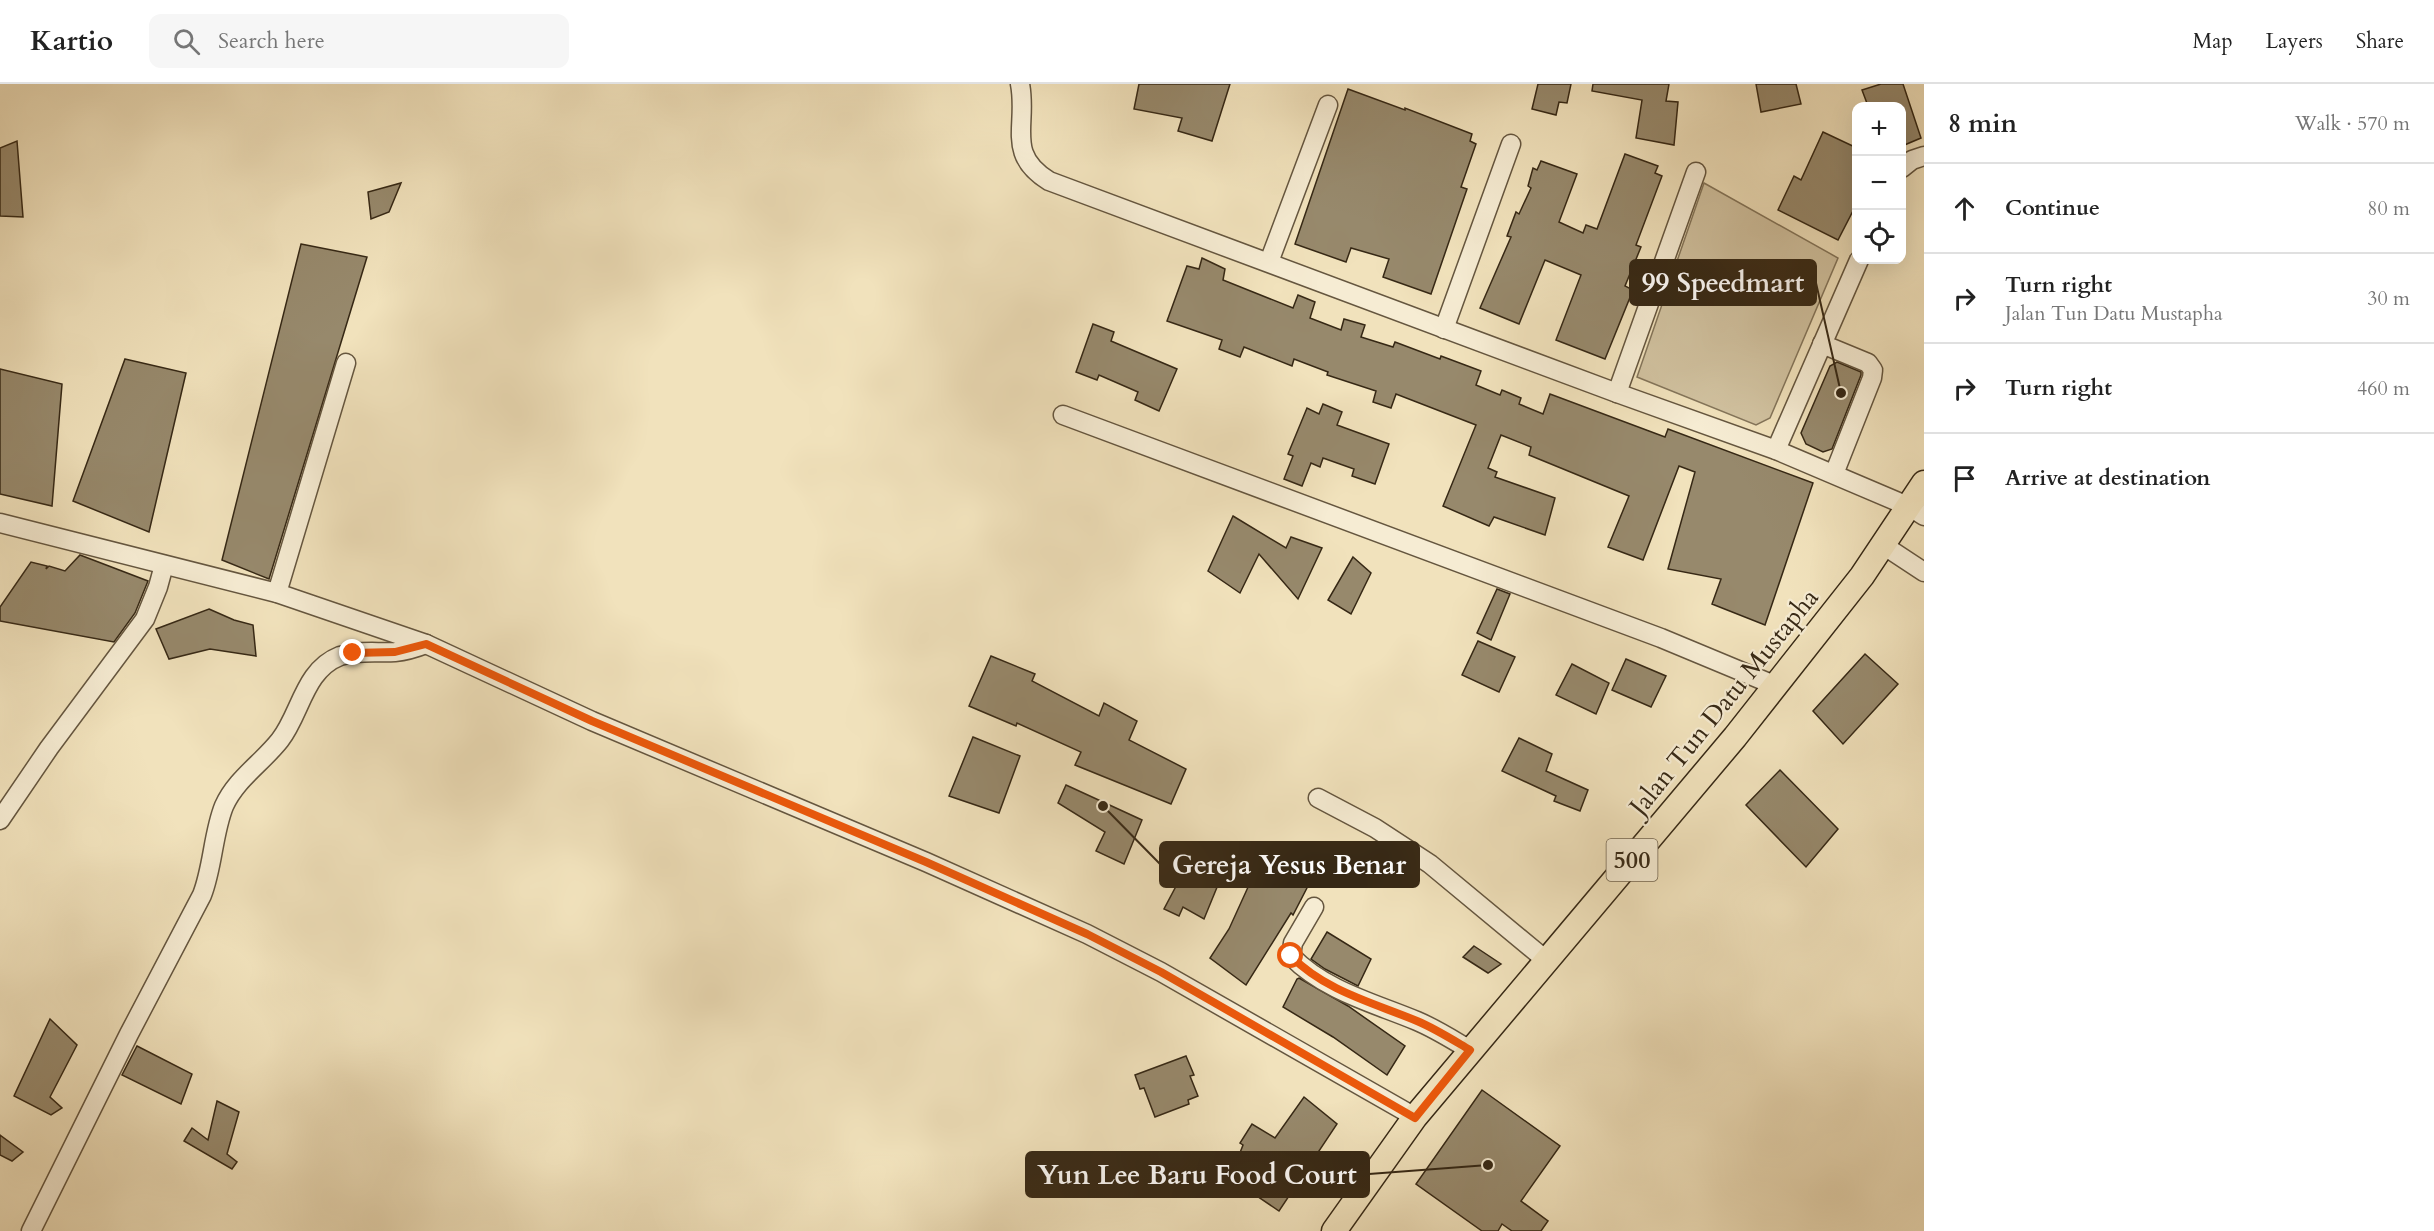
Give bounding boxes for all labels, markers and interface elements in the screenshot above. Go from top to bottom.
search box [149,14,569,68]
text: Kartio [30,22,113,60]
icon: search [170,25,203,58]
text: Search here [218,26,325,56]
text: Map [2193,27,2233,56]
text: Layers [2266,27,2323,56]
text: Share [2356,27,2404,56]
map controls [1852,102,1906,264]
button: + [1852,102,1906,156]
text: 8 min [1948,106,2017,141]
text: Walk · 570 m [2295,110,2410,137]
button: − [1852,156,1906,210]
icon: ahead [1948,192,1981,225]
text: Continue [2005,193,2100,223]
text: 80 m [2367,195,2410,222]
button: locate [1852,210,1906,264]
callout: 99 Speedmart [1630,260,1816,305]
text: 99 Speedmart [1642,265,1805,302]
text: Turn right [2005,270,2112,300]
icon: right [1948,282,1981,315]
text: 30 m [2367,285,2410,312]
text: Jalan Tun Datu Mustapha [2005,300,2223,327]
icon: right [1948,372,1981,405]
text: Turn right [2005,373,2112,403]
text: 460 m [2357,375,2410,402]
icon: arrive [1948,462,1981,495]
text: Arrive at destination [2005,463,2210,493]
street label: Jalan Tun Datu Mustapha [1619,581,1827,826]
route end [339,639,365,665]
road number: 500 [1606,839,1658,881]
callout: Gereja Yesus Benar [1160,842,1419,887]
text: Gereja Yesus Benar [1172,847,1406,884]
route start [1277,942,1303,968]
callout: Yun Lee Baru Food Court [1026,1152,1369,1197]
text: Yun Lee Baru Food Court [1037,1157,1357,1194]

